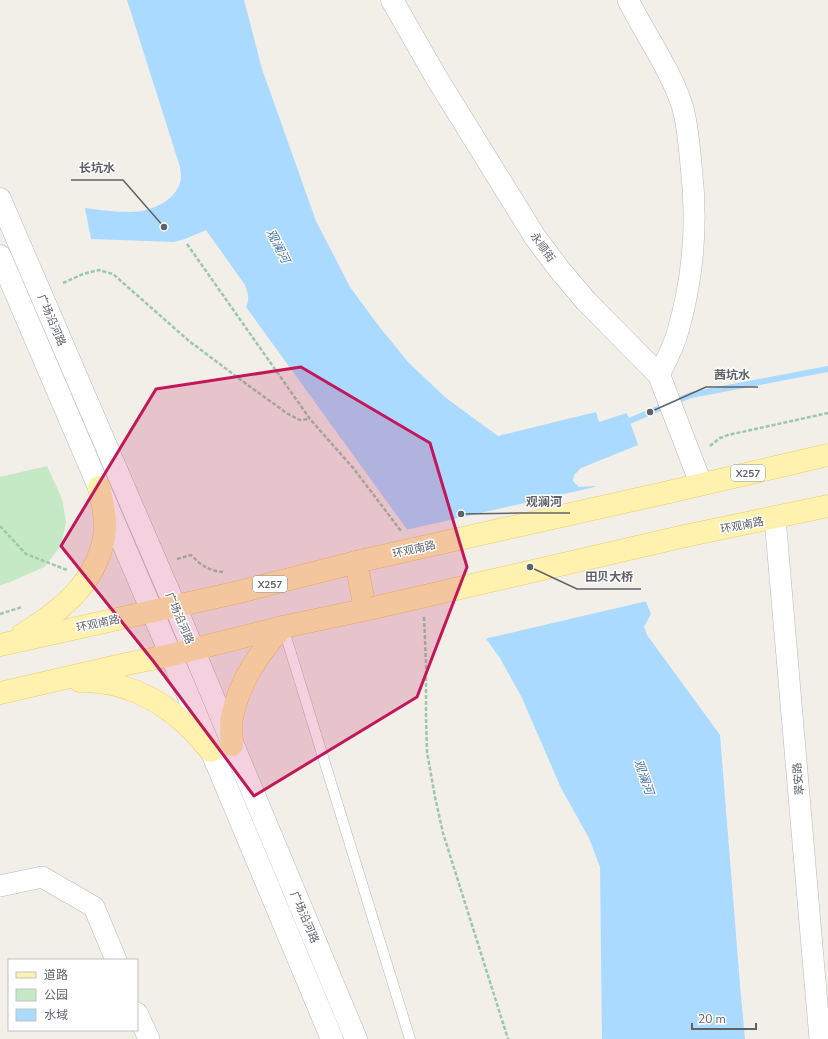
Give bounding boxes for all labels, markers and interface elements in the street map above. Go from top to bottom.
callout: 长坑水 [71,156,123,180]
text: 长坑水 [79,160,115,176]
water label: 观澜河 [263,226,294,267]
street label: 永顺街 [527,229,558,265]
street label: 广场沿河路 [34,292,69,348]
callout: 茜坑水 [706,363,758,387]
text: 茜坑水 [714,367,750,383]
road number: X257 [731,465,765,481]
callout: 观澜河 [518,489,570,513]
text: 观澜河 [526,494,562,510]
street label: 环观南路 [719,514,765,537]
street label: 环观南路 [391,537,437,562]
callout: 田贝大桥 [577,565,641,589]
text: 田贝大桥 [585,569,633,585]
road number: X257 [253,576,287,592]
street label: 广场沿河路 [162,590,197,646]
street label: 环观南路 [75,612,121,635]
water label: 观澜河 [631,757,658,799]
street label: 翠安路 [790,762,807,796]
street label: 广场沿河路 [287,889,322,945]
legend [8,959,138,1031]
text: 道路 [44,967,68,983]
text: 公园 [44,987,68,1003]
scale bar [692,1005,756,1031]
text: 水域 [44,1007,68,1023]
text: 20 m [698,1011,726,1027]

